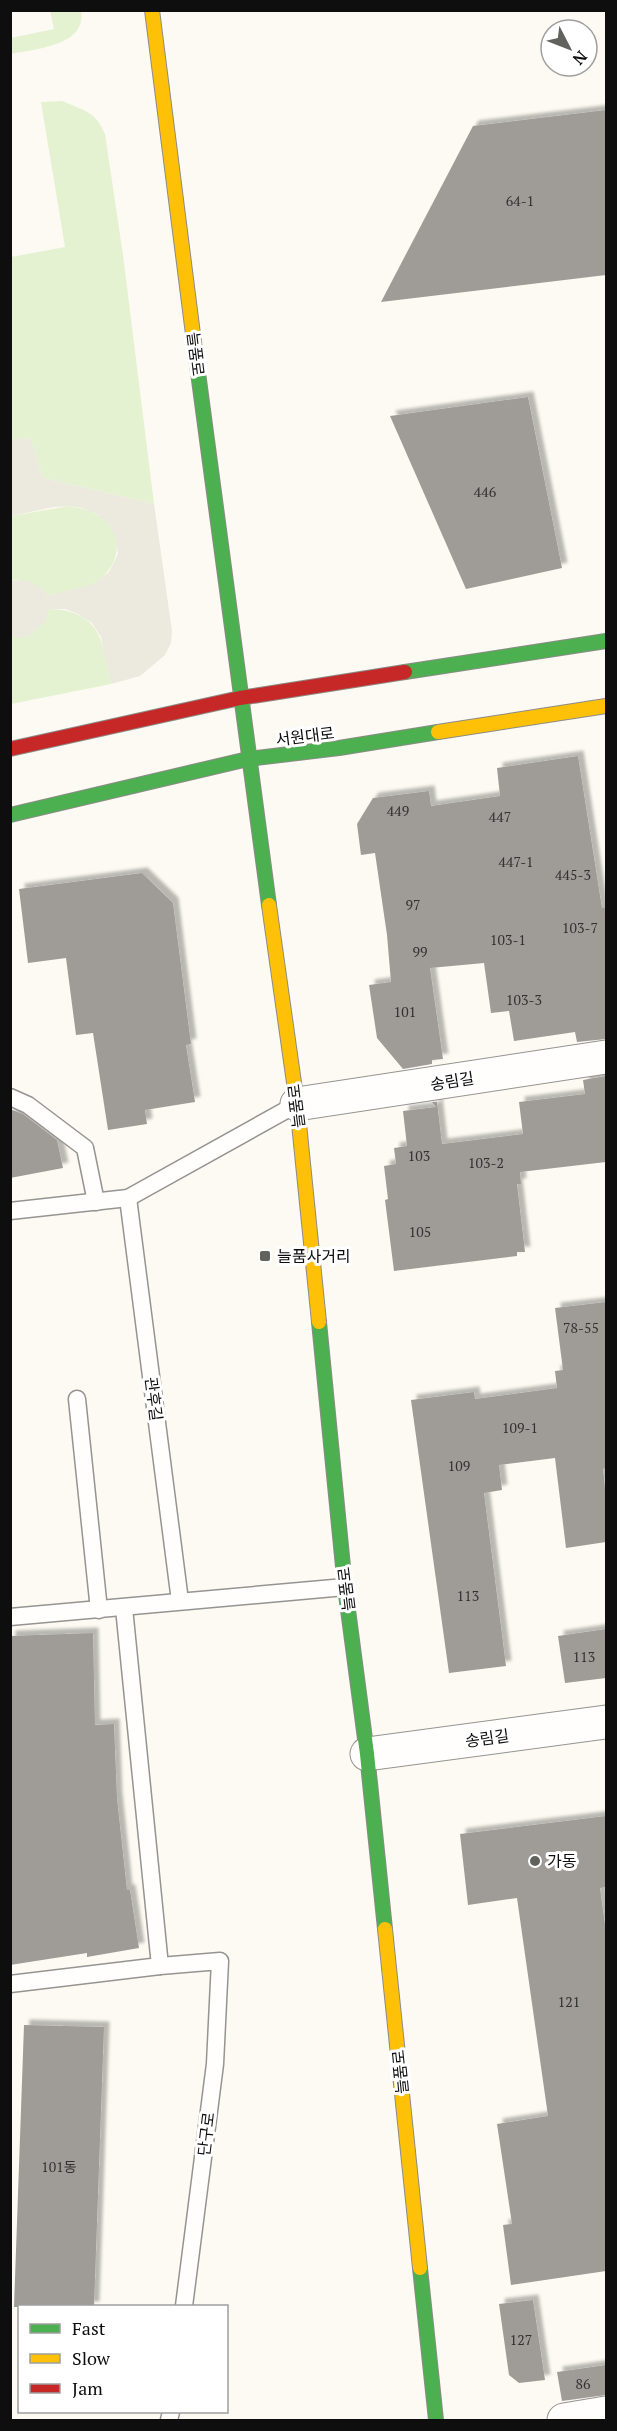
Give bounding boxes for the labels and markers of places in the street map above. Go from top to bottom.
place label: 늘품사거리 [277,1245,351,1267]
marker: 늘품사거리 [258,1249,272,1263]
place label: 가동 [547,1850,577,1872]
marker: 가동 [528,1854,542,1868]

